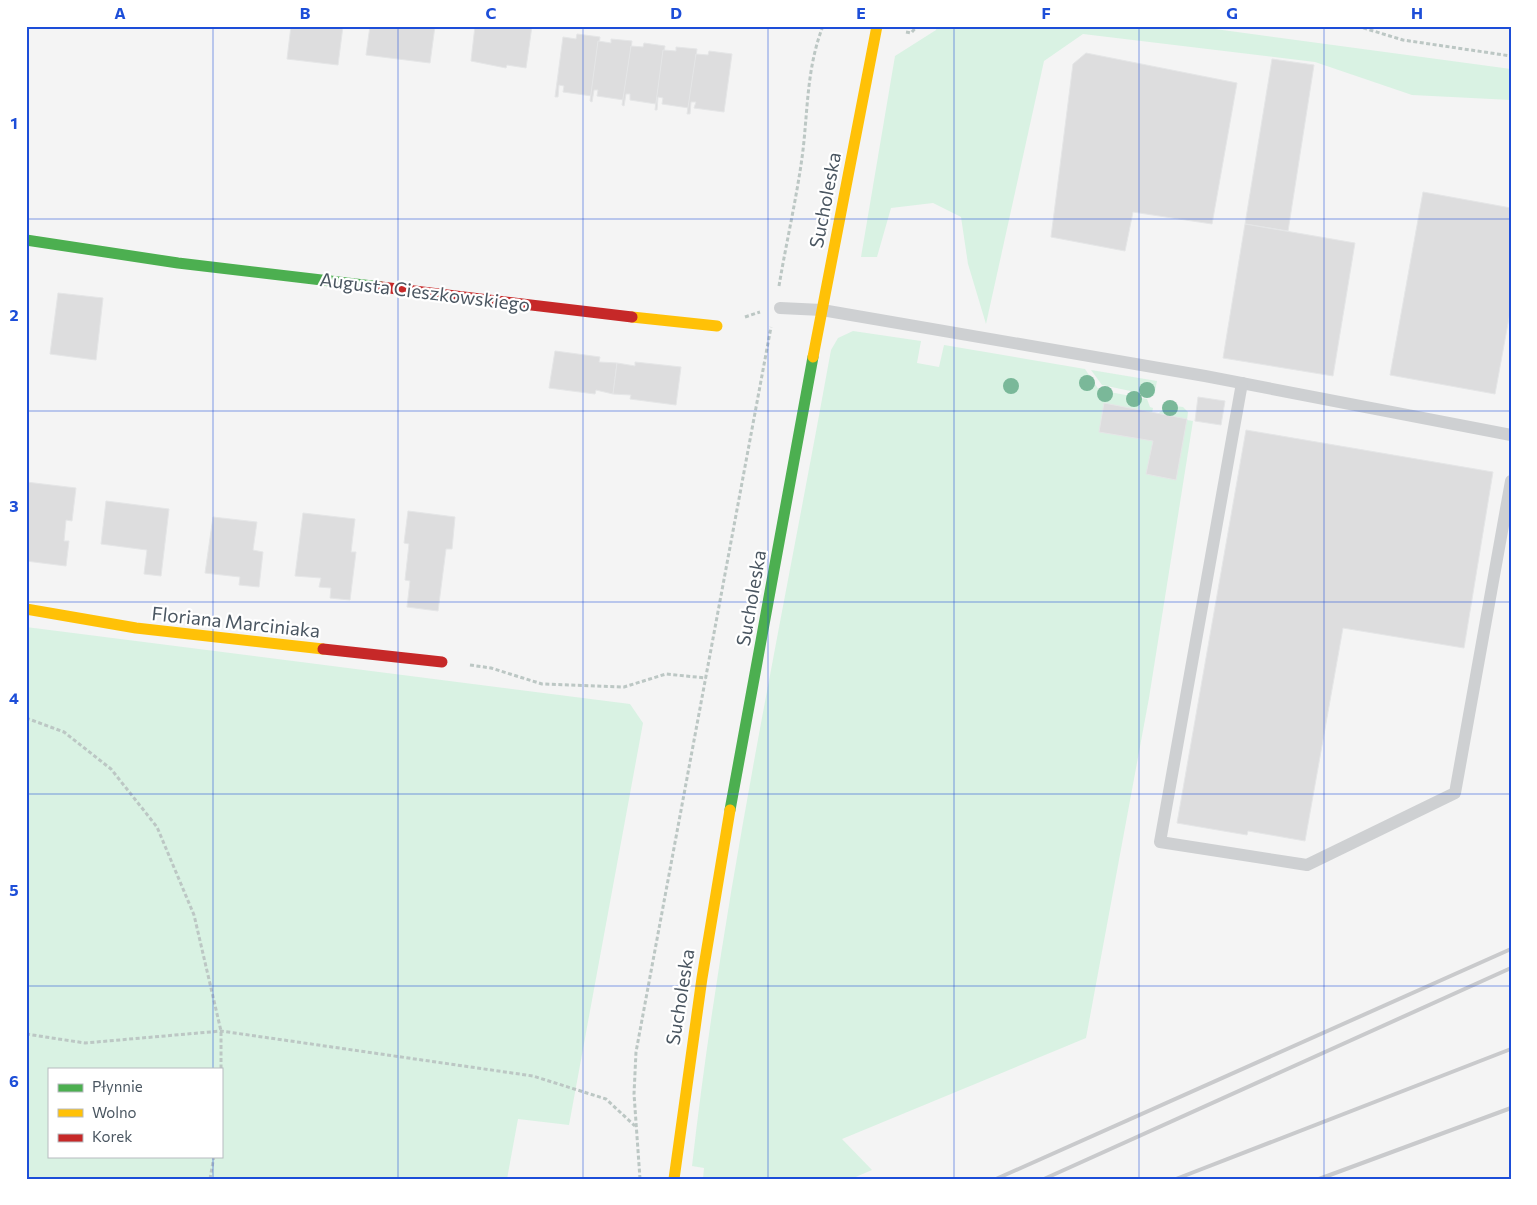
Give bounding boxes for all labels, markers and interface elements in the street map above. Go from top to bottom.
text: A [114,3,126,22]
text: B [300,3,311,22]
text: C [486,3,497,22]
text: D [670,3,682,22]
text: E [856,3,866,22]
text: F [1041,3,1051,22]
text: G [1226,3,1238,22]
text: H [1411,3,1423,22]
text: 1 [10,113,18,132]
street label: Sucholeska [804,150,845,250]
street label: Augusta Cieszkowskiego [319,267,532,316]
text: 2 [9,305,19,324]
text: 3 [9,496,19,515]
street label: Sucholeska [731,548,770,648]
street label: Floriana Marciniaka [151,601,321,642]
text: 4 [9,688,19,707]
text: 5 [9,880,19,899]
street label: Sucholeska [661,947,698,1047]
legend [48,1068,222,1158]
text: 6 [9,1071,19,1090]
text: Płynnie [92,1077,143,1095]
text: Wolno [92,1103,137,1121]
text: Korek [92,1127,132,1145]

